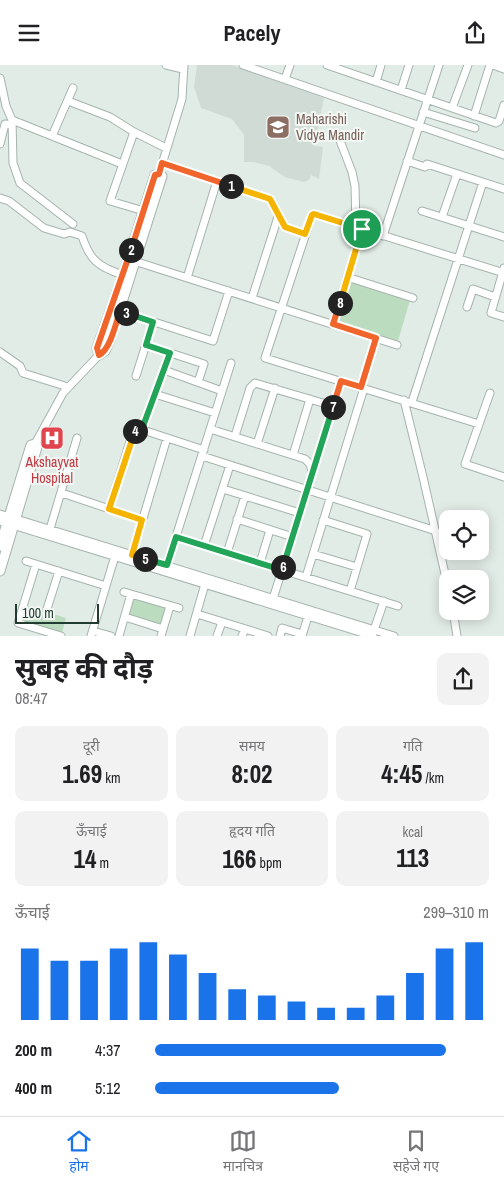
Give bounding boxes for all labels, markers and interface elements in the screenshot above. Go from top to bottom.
text: Pacely [223,18,281,48]
icon: menu [15,19,43,47]
icon: share [461,19,489,47]
place label: Maharishi Vidya Mandir [296,110,364,144]
school or university icon: Maharishi Vidya Mandir [265,114,291,140]
pin: 1 [218,173,244,199]
text: 1 [228,177,235,195]
pin [341,208,383,250]
icon: arrive [348,215,376,243]
pin: 2 [118,237,144,263]
text: 2 [128,241,135,259]
pin: 8 [328,291,352,315]
text: 8 [337,294,344,312]
pin: 3 [114,301,138,325]
text: 3 [123,304,130,322]
pin: 7 [320,395,346,419]
text: 7 [330,398,337,416]
pin: 4 [122,419,148,443]
text: 4 [132,422,139,440]
hospital icon: Akshayvat Hospital [39,425,65,451]
place label: Akshayvat Hospital [25,453,78,487]
map controls [439,510,489,620]
button: locate [439,510,489,560]
pin: 5 [132,547,158,571]
text: 5 [142,550,149,568]
pin: 6 [270,555,296,579]
text: 6 [280,558,287,576]
button: layers [439,570,489,620]
scale bar [15,601,99,624]
text: 100 m [22,604,54,622]
text: सुबह की दौड़ [15,649,153,687]
button: share [437,653,489,705]
text: 08:47 [15,687,48,709]
text: दूरी [83,737,100,755]
text: समय [239,737,265,755]
text: गति [403,737,422,755]
text: 1.69 [62,757,102,791]
text: 8:02 [231,757,273,791]
text: 4:45 [381,757,422,791]
text: km [102,769,121,787]
text: /km [422,769,444,787]
text: ऊँचाई [76,822,107,840]
text: हृदय गति [229,822,275,840]
text: kcal [402,823,423,841]
text: 113 [396,841,429,875]
text: 14 [74,842,96,876]
text: 166 [222,842,256,876]
text: m [96,854,109,872]
text: bpm [256,854,282,872]
text: ऊँचाई [15,901,50,923]
text: 299–310 m [423,901,489,923]
text: 200 m [15,1039,52,1061]
text: 4:37 [95,1039,121,1061]
text: 400 m [15,1077,52,1099]
text: 5:12 [95,1077,121,1099]
tab: होम [65,1127,93,1177]
tab: मानचित्र [223,1127,263,1177]
tab: सहेजे गए [393,1127,439,1177]

